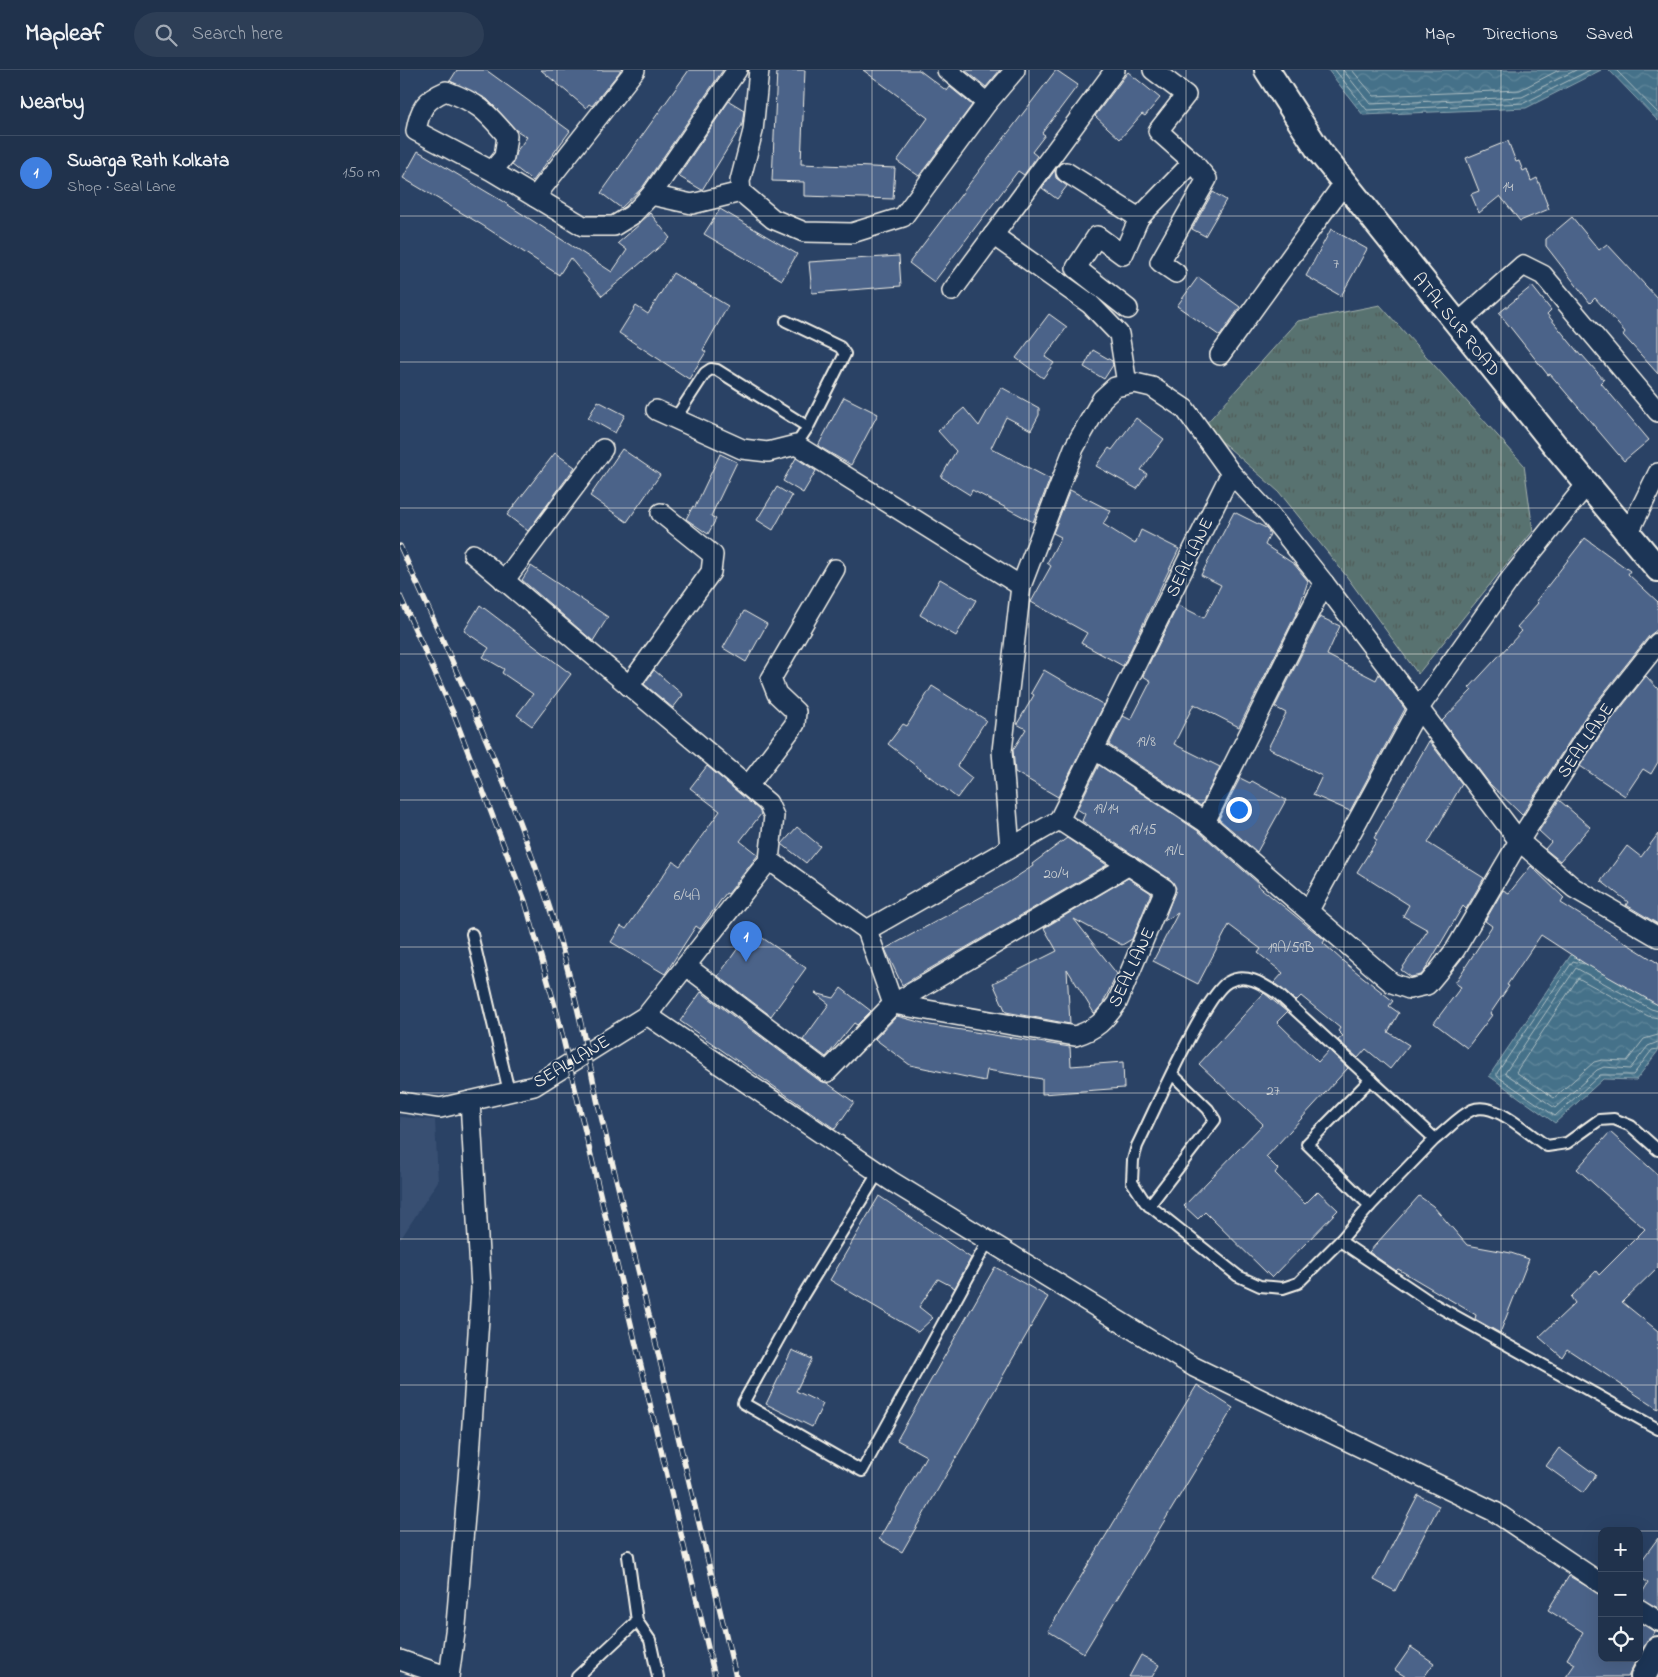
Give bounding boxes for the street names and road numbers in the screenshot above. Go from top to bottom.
street label: ATAL SUR ROAD [1405,268,1506,383]
street label: SEAL LANE [1160,514,1221,602]
street label: SEAL LANE [1552,698,1621,784]
street label: SEAL LANE [1103,924,1163,1012]
street label: SEAL LANE [529,1030,615,1096]

